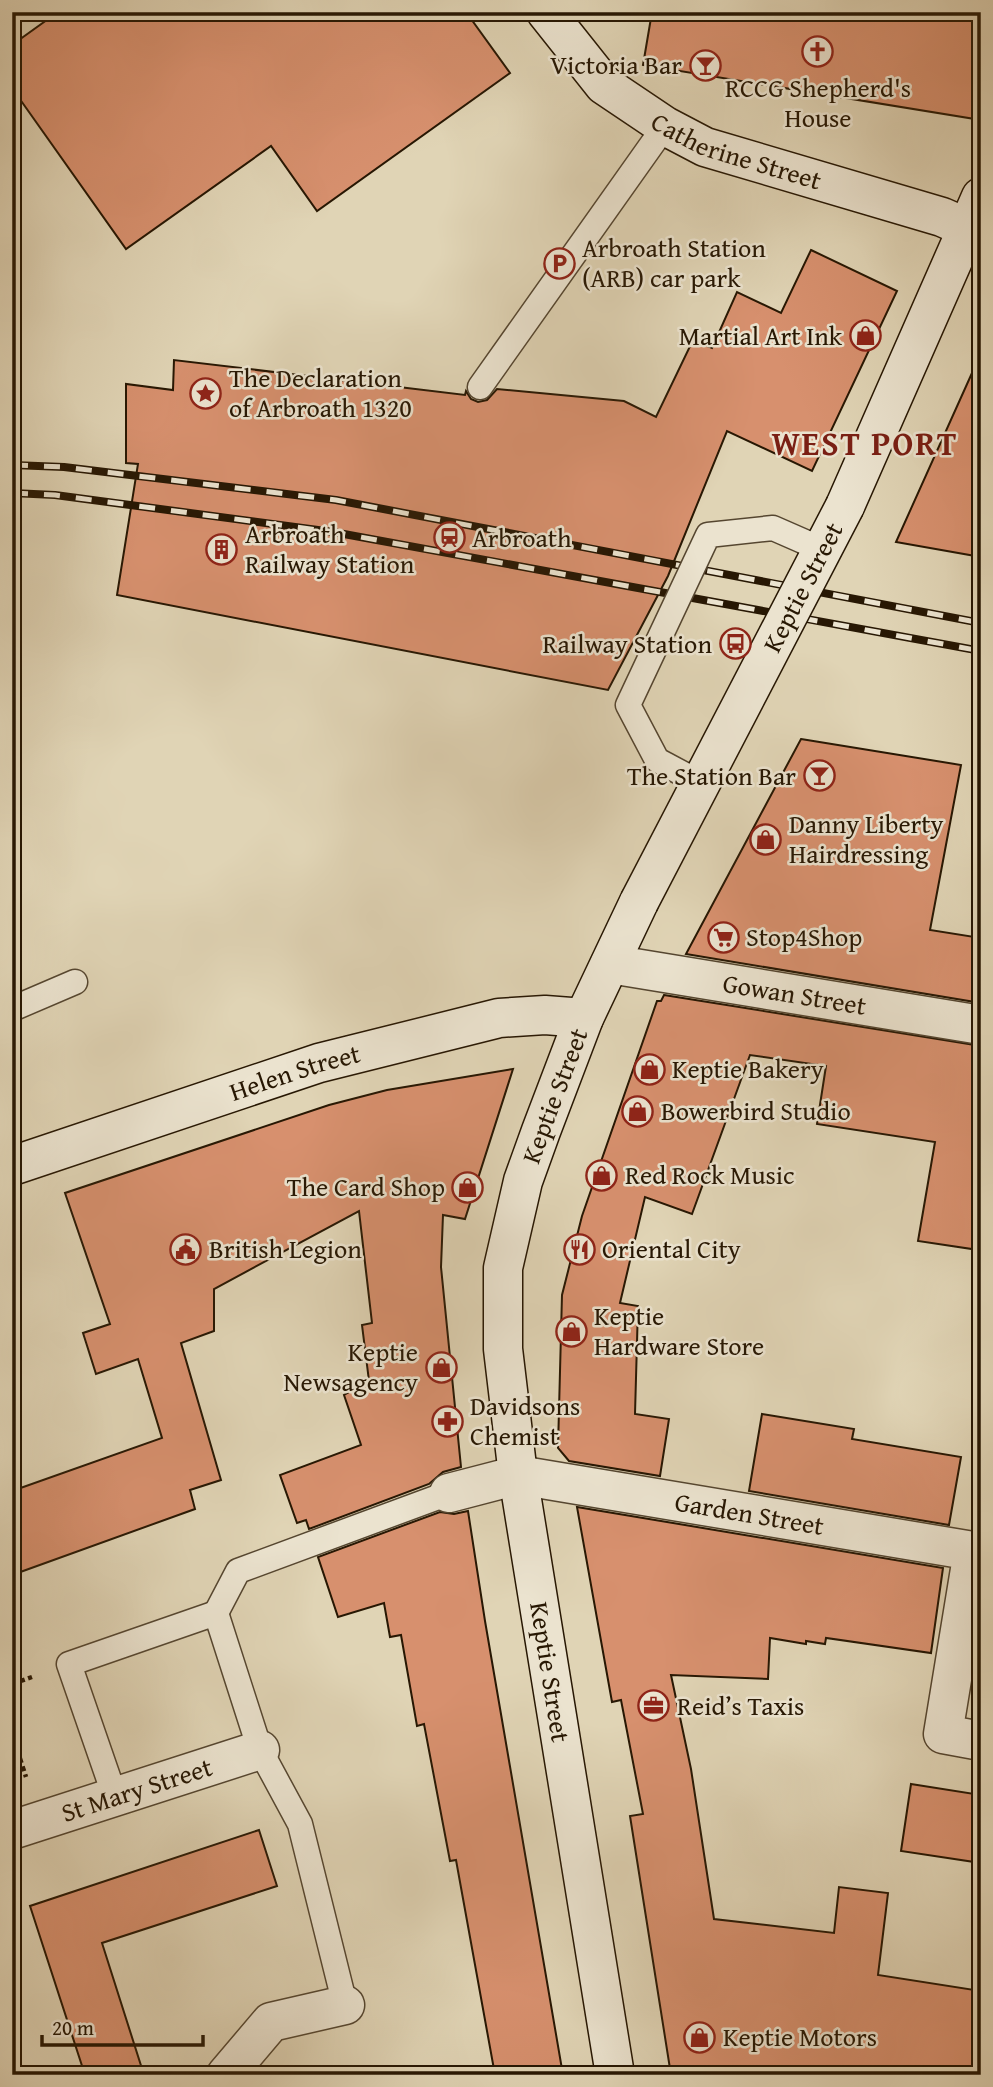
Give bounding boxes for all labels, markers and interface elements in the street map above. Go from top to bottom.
church icon: RCCG Shepherd's House [801,35,835,69]
place label: Victoria Bar [550,45,682,84]
bar icon: Victoria Bar [688,48,722,82]
place label: RCCG Shepherd's House [725,68,911,137]
street label: Catherine Street [643,102,826,199]
place label: Arbroath Station (ARB) car park [582,228,766,297]
parking icon: Arbroath Station (ARB) car park [542,246,576,280]
place label: Martial Art Ink [679,316,843,355]
shop icon: Martial Art Ink [848,319,882,353]
place label: The Declaration of Arbroath 1320 [229,358,412,427]
place icon: The Declaration of Arbroath 1320 [189,376,223,410]
district label: WEST PORT [772,419,958,467]
place label: Arbroath Railway Station [245,514,415,583]
street label: Keptie Street [752,515,852,659]
place label: Arbroath [472,518,572,557]
station icon: Arbroath [432,521,466,555]
building icon: Arbroath Railway Station [205,532,239,566]
place label: Railway Station [543,624,712,663]
bus stop icon: Railway Station [718,627,752,661]
place label: The Station Bar [627,756,796,795]
bar icon: The Station Bar [802,759,836,793]
place label: Danny Liberty Hairdressing [789,804,943,873]
shop icon: Danny Liberty Hairdressing [749,822,783,856]
place label: Stop4Shop [746,917,862,956]
supermarket icon: Stop4Shop [706,920,740,954]
street label: Gowan Street [720,963,869,1025]
street label: Keptie Street [511,1022,597,1169]
street label: Helen Street [224,1033,364,1111]
place label: Keptie Bakery [672,1049,824,1088]
shop icon: Keptie Bakery [632,1052,666,1086]
place label: Bowerbird Studio [661,1091,851,1130]
shop icon: Bowerbird Studio [621,1094,655,1128]
place label: Red Rock Music [625,1155,795,1194]
shop icon: Red Rock Music [585,1158,619,1192]
place label: The Card Shop [287,1167,445,1206]
shop icon: The Card Shop [451,1170,485,1204]
place label: British Legion [209,1229,362,1268]
place label: Oriental City [602,1229,741,1268]
public building icon: British Legion [169,1232,203,1266]
restaurant icon: Oriental City [562,1232,596,1266]
place label: Keptie Hardware Store [594,1296,764,1365]
shop icon: Keptie Hardware Store [554,1314,588,1348]
place label: Keptie Newsagency [284,1332,418,1401]
shop icon: Keptie Newsagency [424,1350,458,1384]
place label: Davidsons Chemist [470,1386,580,1455]
pharmacy icon: Davidsons Chemist [430,1404,464,1438]
street label: Garden Street [672,1482,827,1545]
street label: Keptie Street [520,1599,581,1745]
place label: Reid’s Taxis [677,1686,804,1725]
office icon: Reid’s Taxis [637,1689,671,1723]
street label: St Mary Street [56,1747,217,1832]
scale bar [42,2003,203,2047]
text: 20 m [52,2012,94,2043]
place label: Keptie Motors [723,2017,877,2056]
shop icon: Keptie Motors [683,2020,717,2054]

